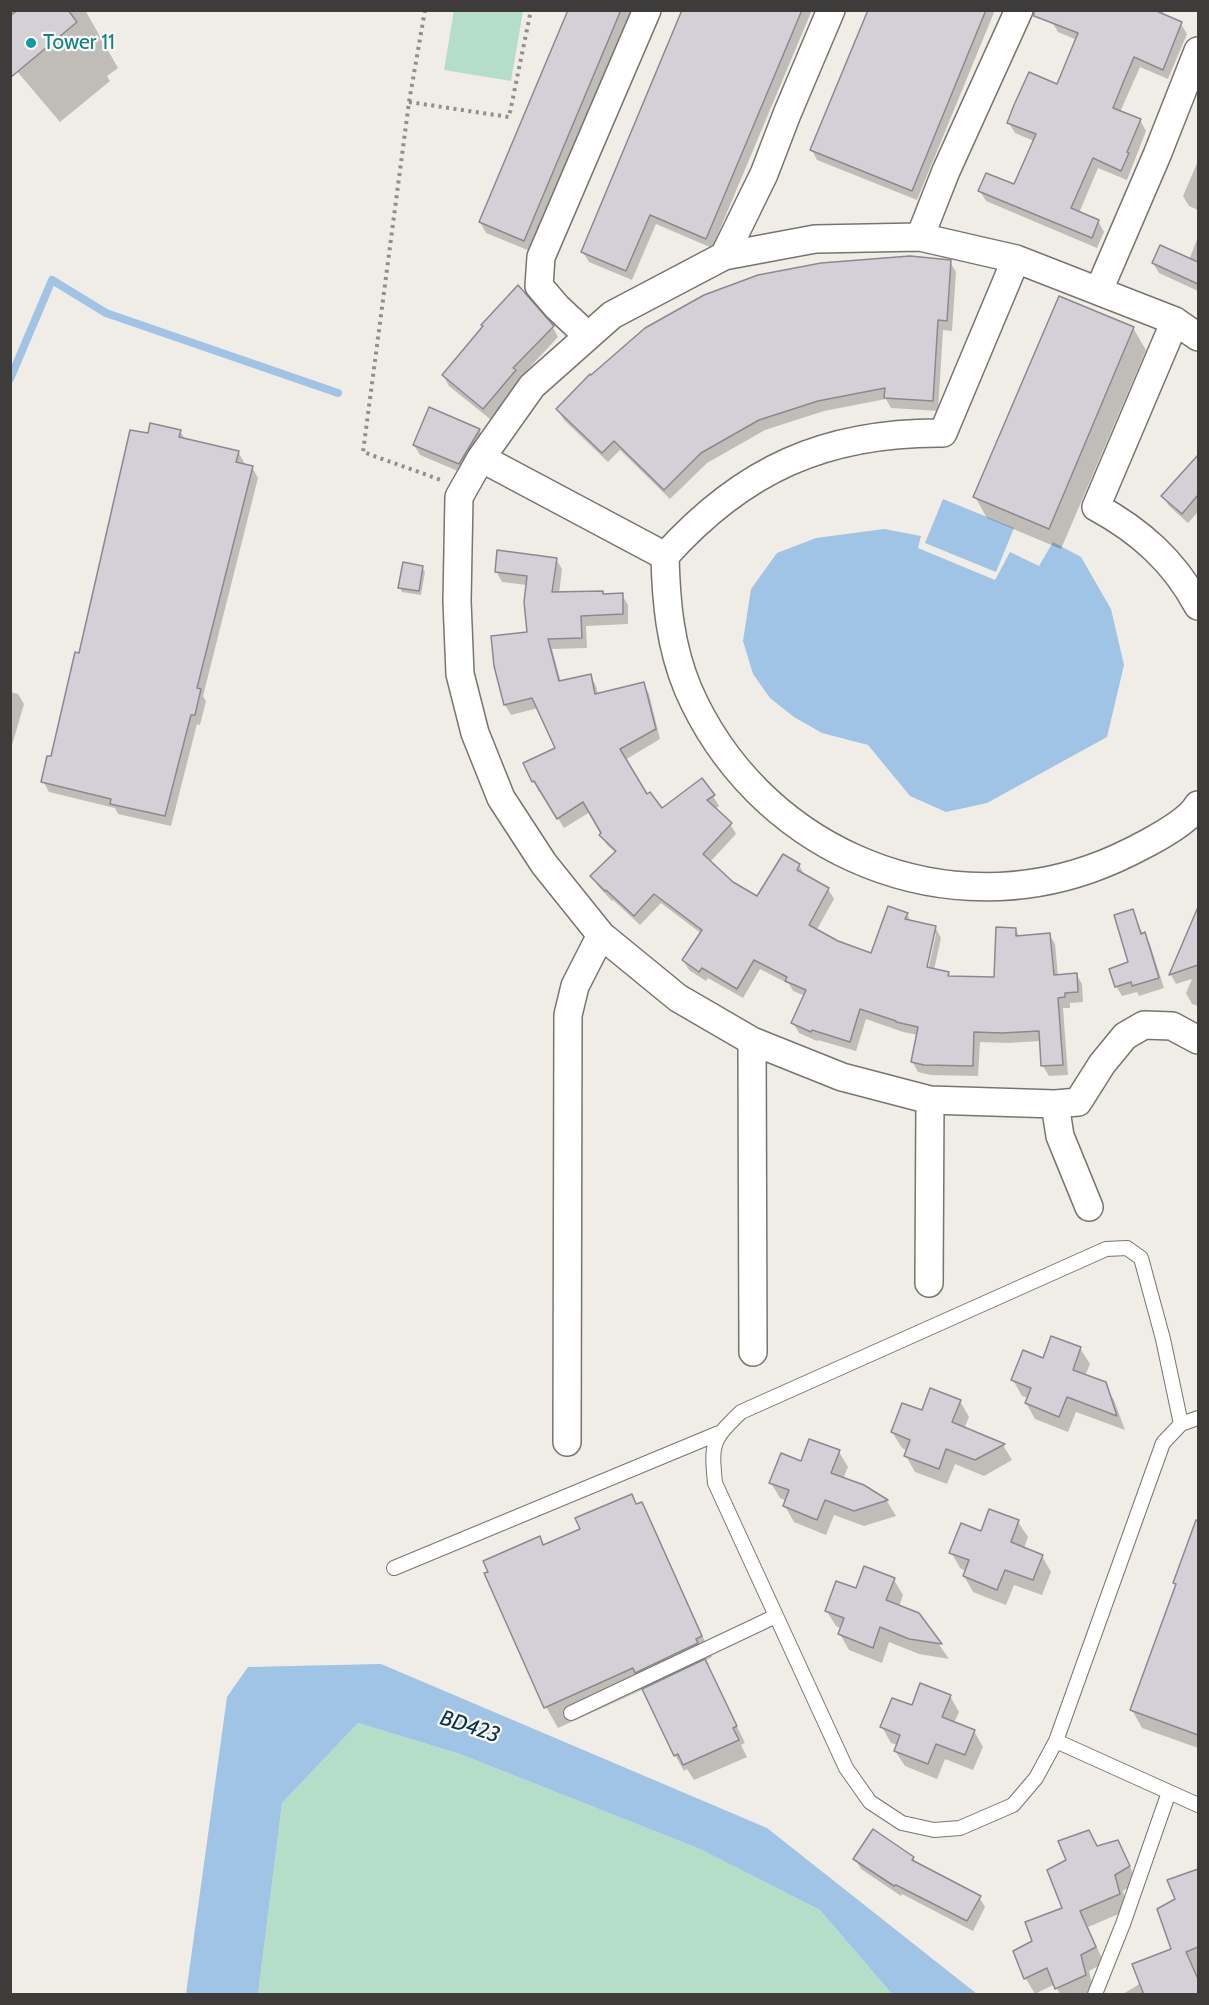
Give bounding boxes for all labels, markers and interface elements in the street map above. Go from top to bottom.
place label: Tower 11 [43,30,115,56]
marker: Tower 11 [24,36,38,50]
water label: BD423 [437,1705,503,1749]

